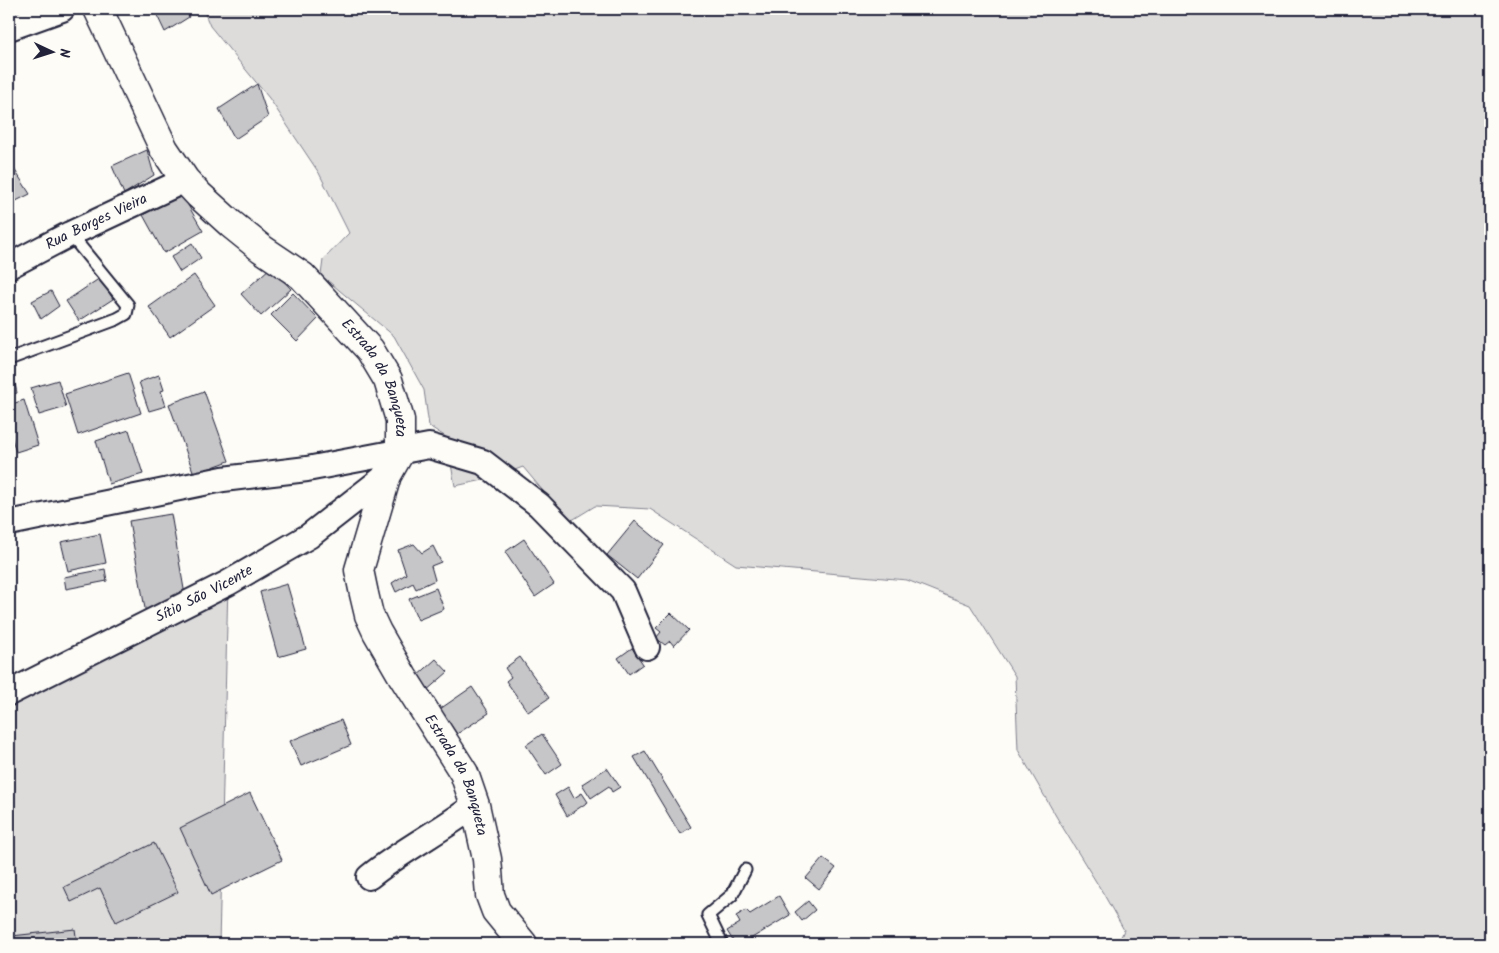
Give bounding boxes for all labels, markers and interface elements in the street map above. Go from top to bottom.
north arrow [28,28,78,78]
text: N [53,48,75,58]
street label: Rua Borges Vieira [41,187,152,257]
street label: Estrada da Banqueta [335,313,412,437]
street label: Sítio São Vicente [151,559,258,629]
street label: Estrada da Banqueta [418,709,493,838]

